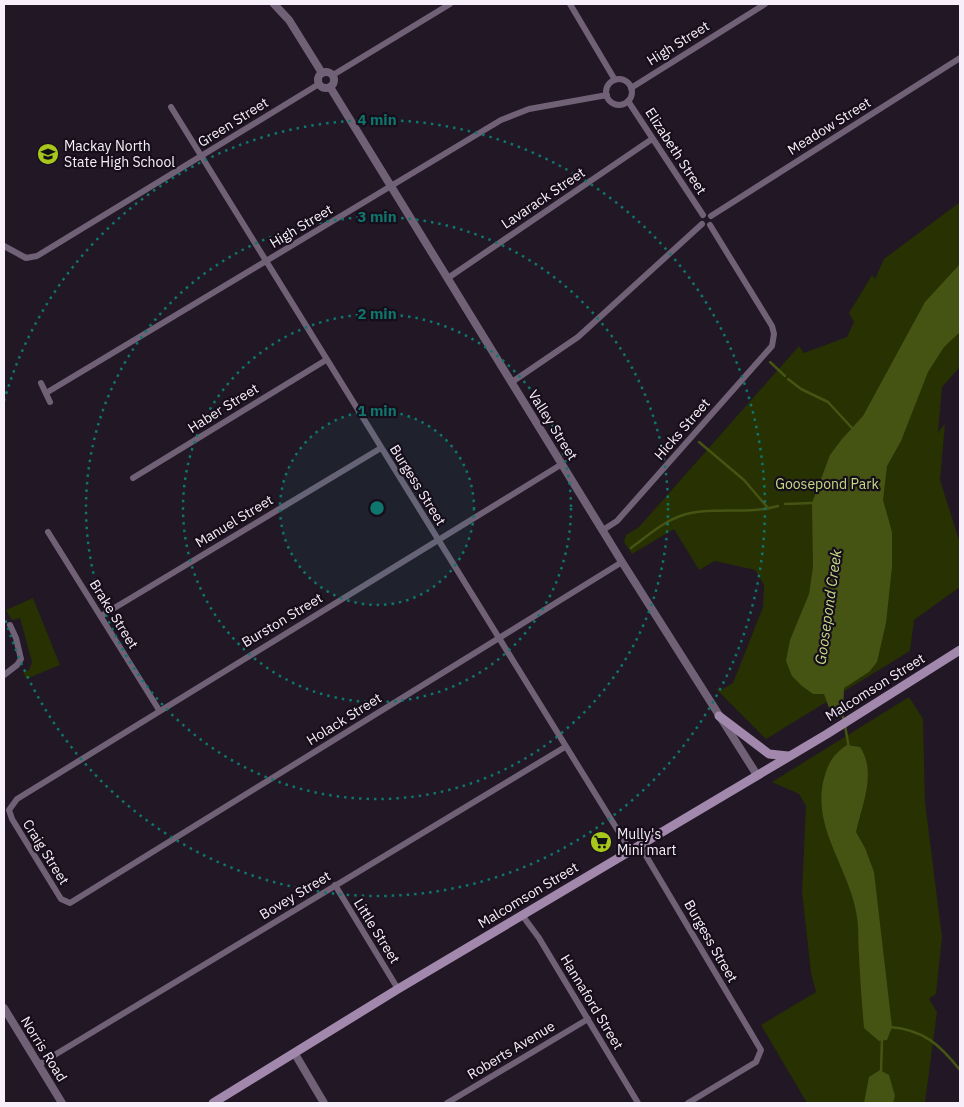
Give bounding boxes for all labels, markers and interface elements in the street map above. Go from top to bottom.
street label: High Street [643,17,713,69]
street label: Green Street [194,93,272,151]
street label: Meadow Street [784,93,874,159]
street label: Elizabeth Street [641,104,711,198]
text: 4 min [357,110,397,129]
place label: Mackay North State High School [64,137,175,171]
school or university icon: Mackay North State High School [36,142,60,166]
street label: Lavarack Street [498,163,588,233]
street label: High Street [266,200,336,252]
text: 3 min [357,207,397,226]
text: 2 min [357,304,397,323]
street label: Haber Street [184,379,262,437]
street label: Valley Street [524,387,582,464]
street label: Hicks Street [650,394,714,464]
text: 1 min [357,401,397,420]
street label: Burgess Street [386,441,450,529]
park label: Goosepond Park [775,475,879,493]
street label: Manuel Street [192,491,276,551]
centre of rings [368,499,386,517]
water label: Goosepond Creek [811,548,846,666]
street label: Brake Street [86,576,142,652]
street label: Burston Street [238,589,326,651]
street label: Malcomson Street [822,649,928,725]
street label: Holack Street [303,689,385,749]
street label: Craig Street [19,816,73,888]
place label: Mully's Mini mart [617,825,677,859]
supermarket icon: Mully's Mini mart [589,830,613,854]
street label: Malcomson Street [475,858,582,932]
street label: Bovey Street [256,867,334,923]
street label: Little Street [350,895,404,967]
street label: Burgess Street [680,897,742,985]
street label: Hannaford Street [556,951,628,1053]
street label: Norris Road [17,1013,71,1085]
street label: Roberts Avenue [464,1017,558,1083]

